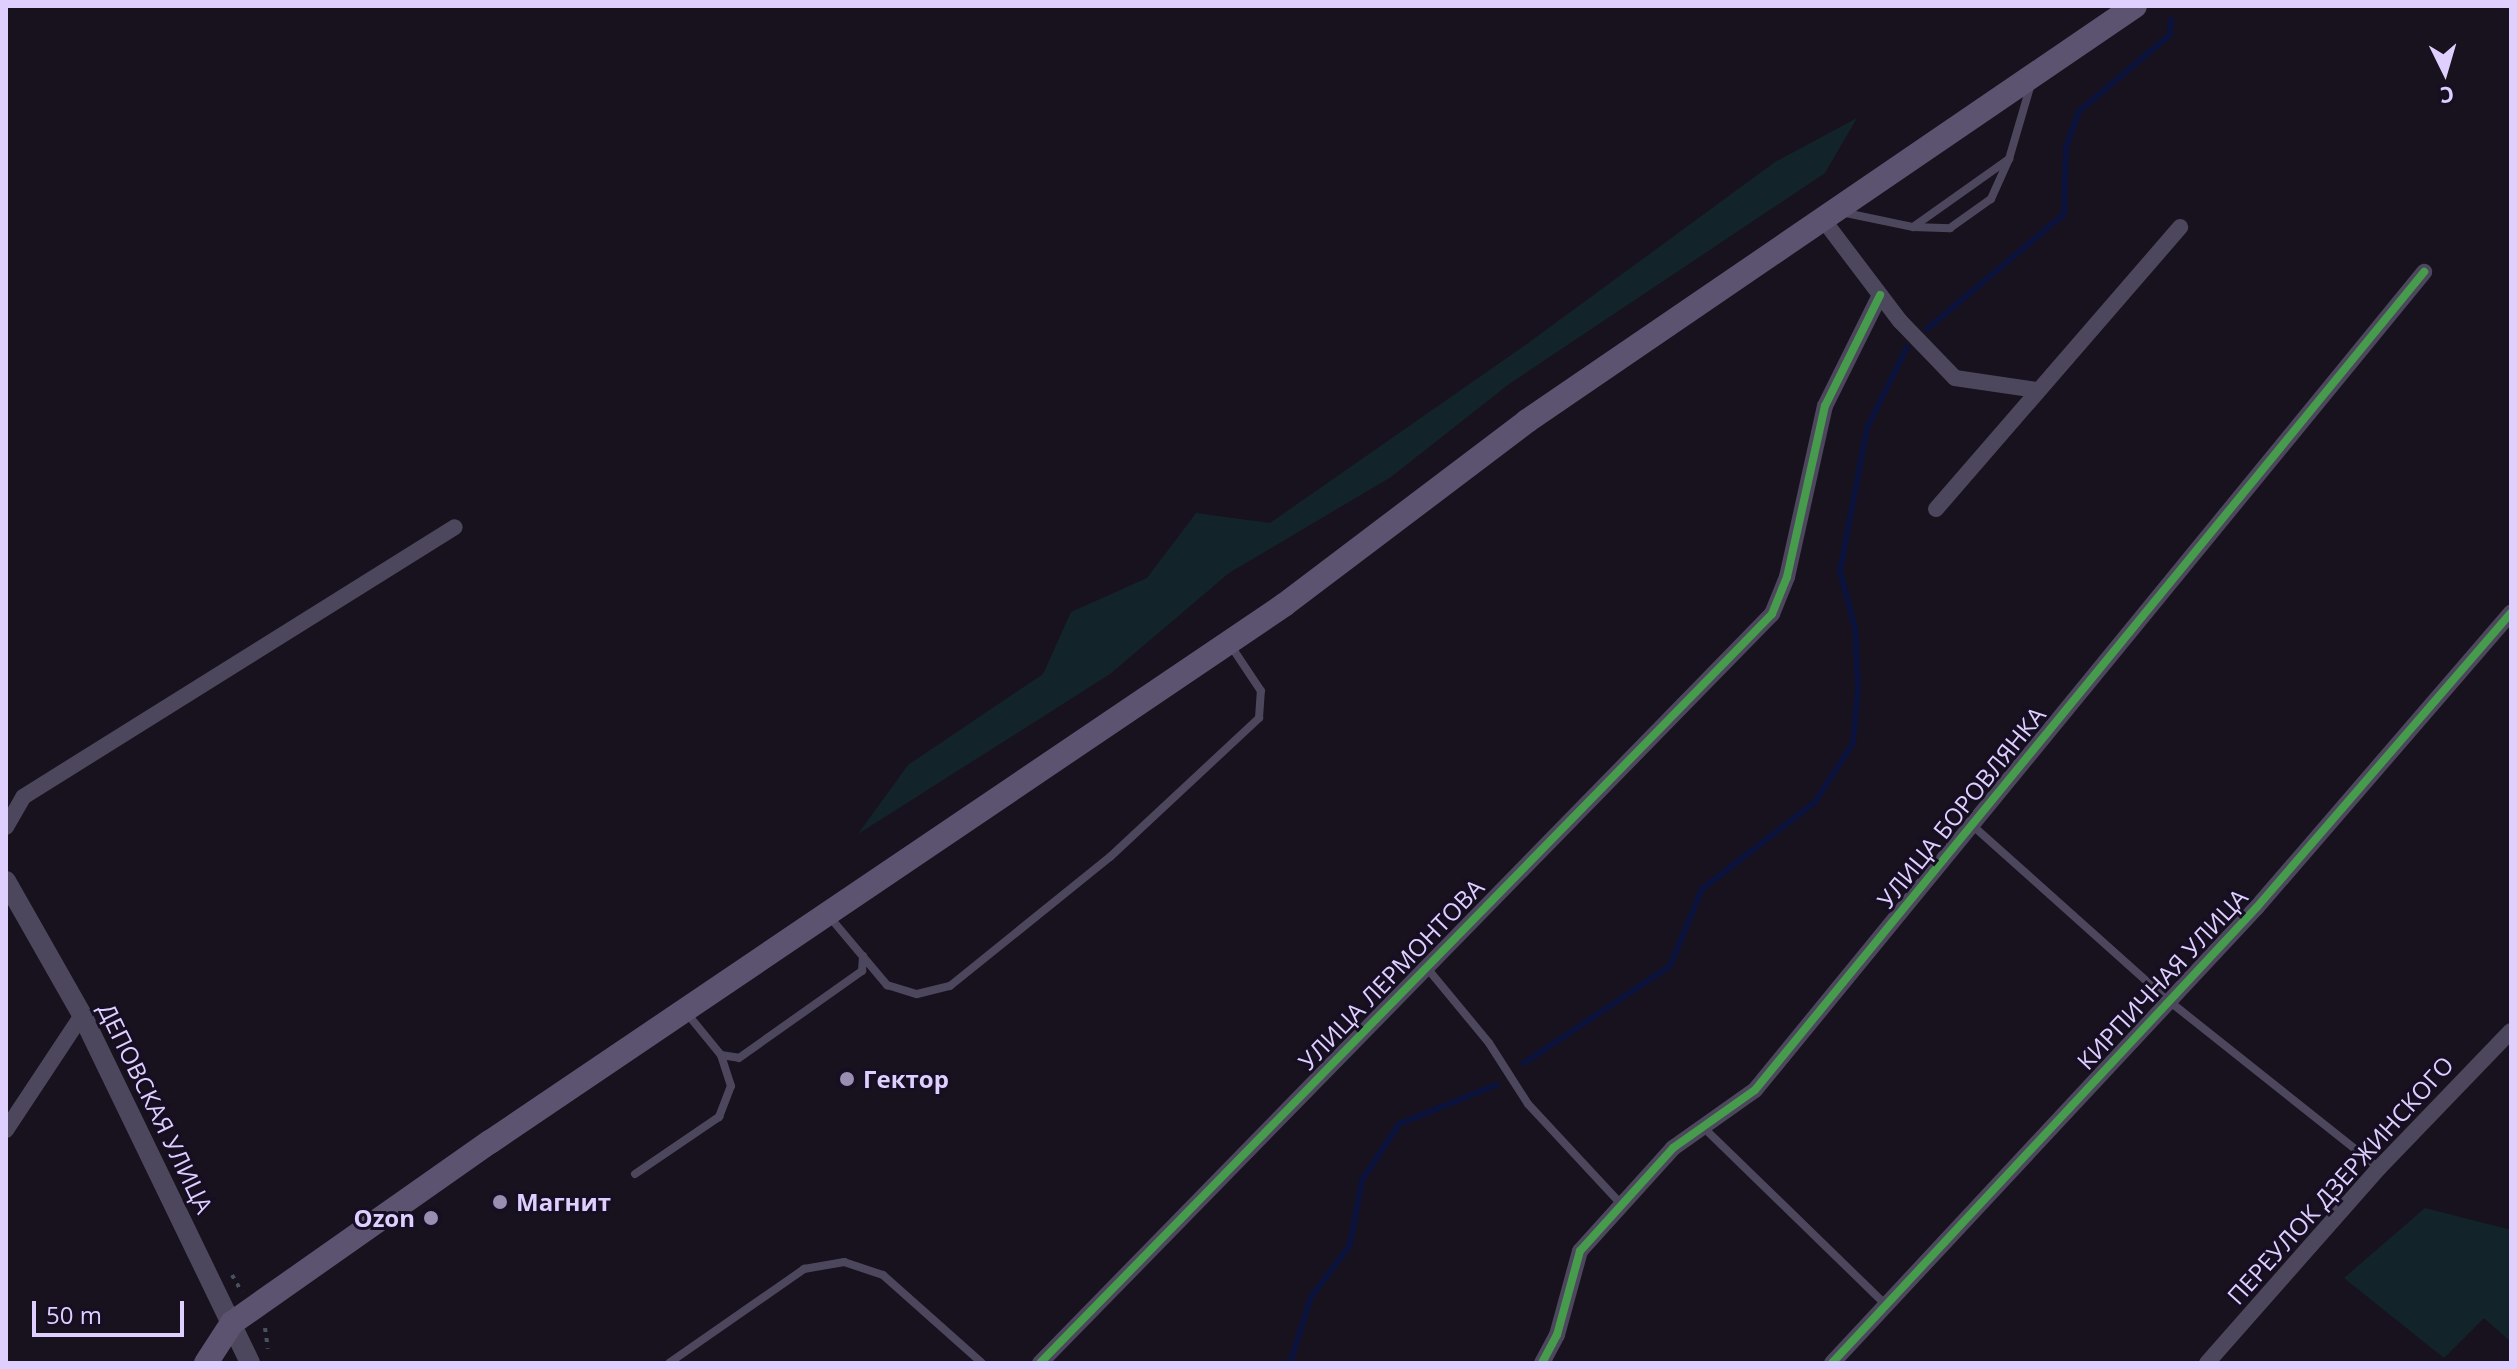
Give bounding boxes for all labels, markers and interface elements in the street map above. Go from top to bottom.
north arrow [2405,32,2485,112]
text: С [2439,80,2455,111]
street label: УЛИЦА БОРОВЛЯНКА [1871,701,2051,913]
street label: УЛИЦА ЛЕРМОНТОВА [1292,873,1490,1075]
street label: КИРПИЧНАЯ УЛИЦА [2071,883,2253,1075]
street label: ДЕПОВСКАЯ УЛИЦА [93,998,219,1218]
street label: ПЕРЕУЛОК ДЗЕРЖИНСКОГО [2221,1050,2459,1310]
place label: Гектор [863,1065,949,1093]
marker: Гектор [838,1070,856,1088]
place label: Магнит [516,1188,611,1216]
marker: Магнит [491,1193,509,1211]
place label: Ozon [354,1204,415,1232]
marker: Ozon [422,1209,440,1227]
scale bar [36,1285,188,1335]
text: 50 m [46,1298,102,1331]

